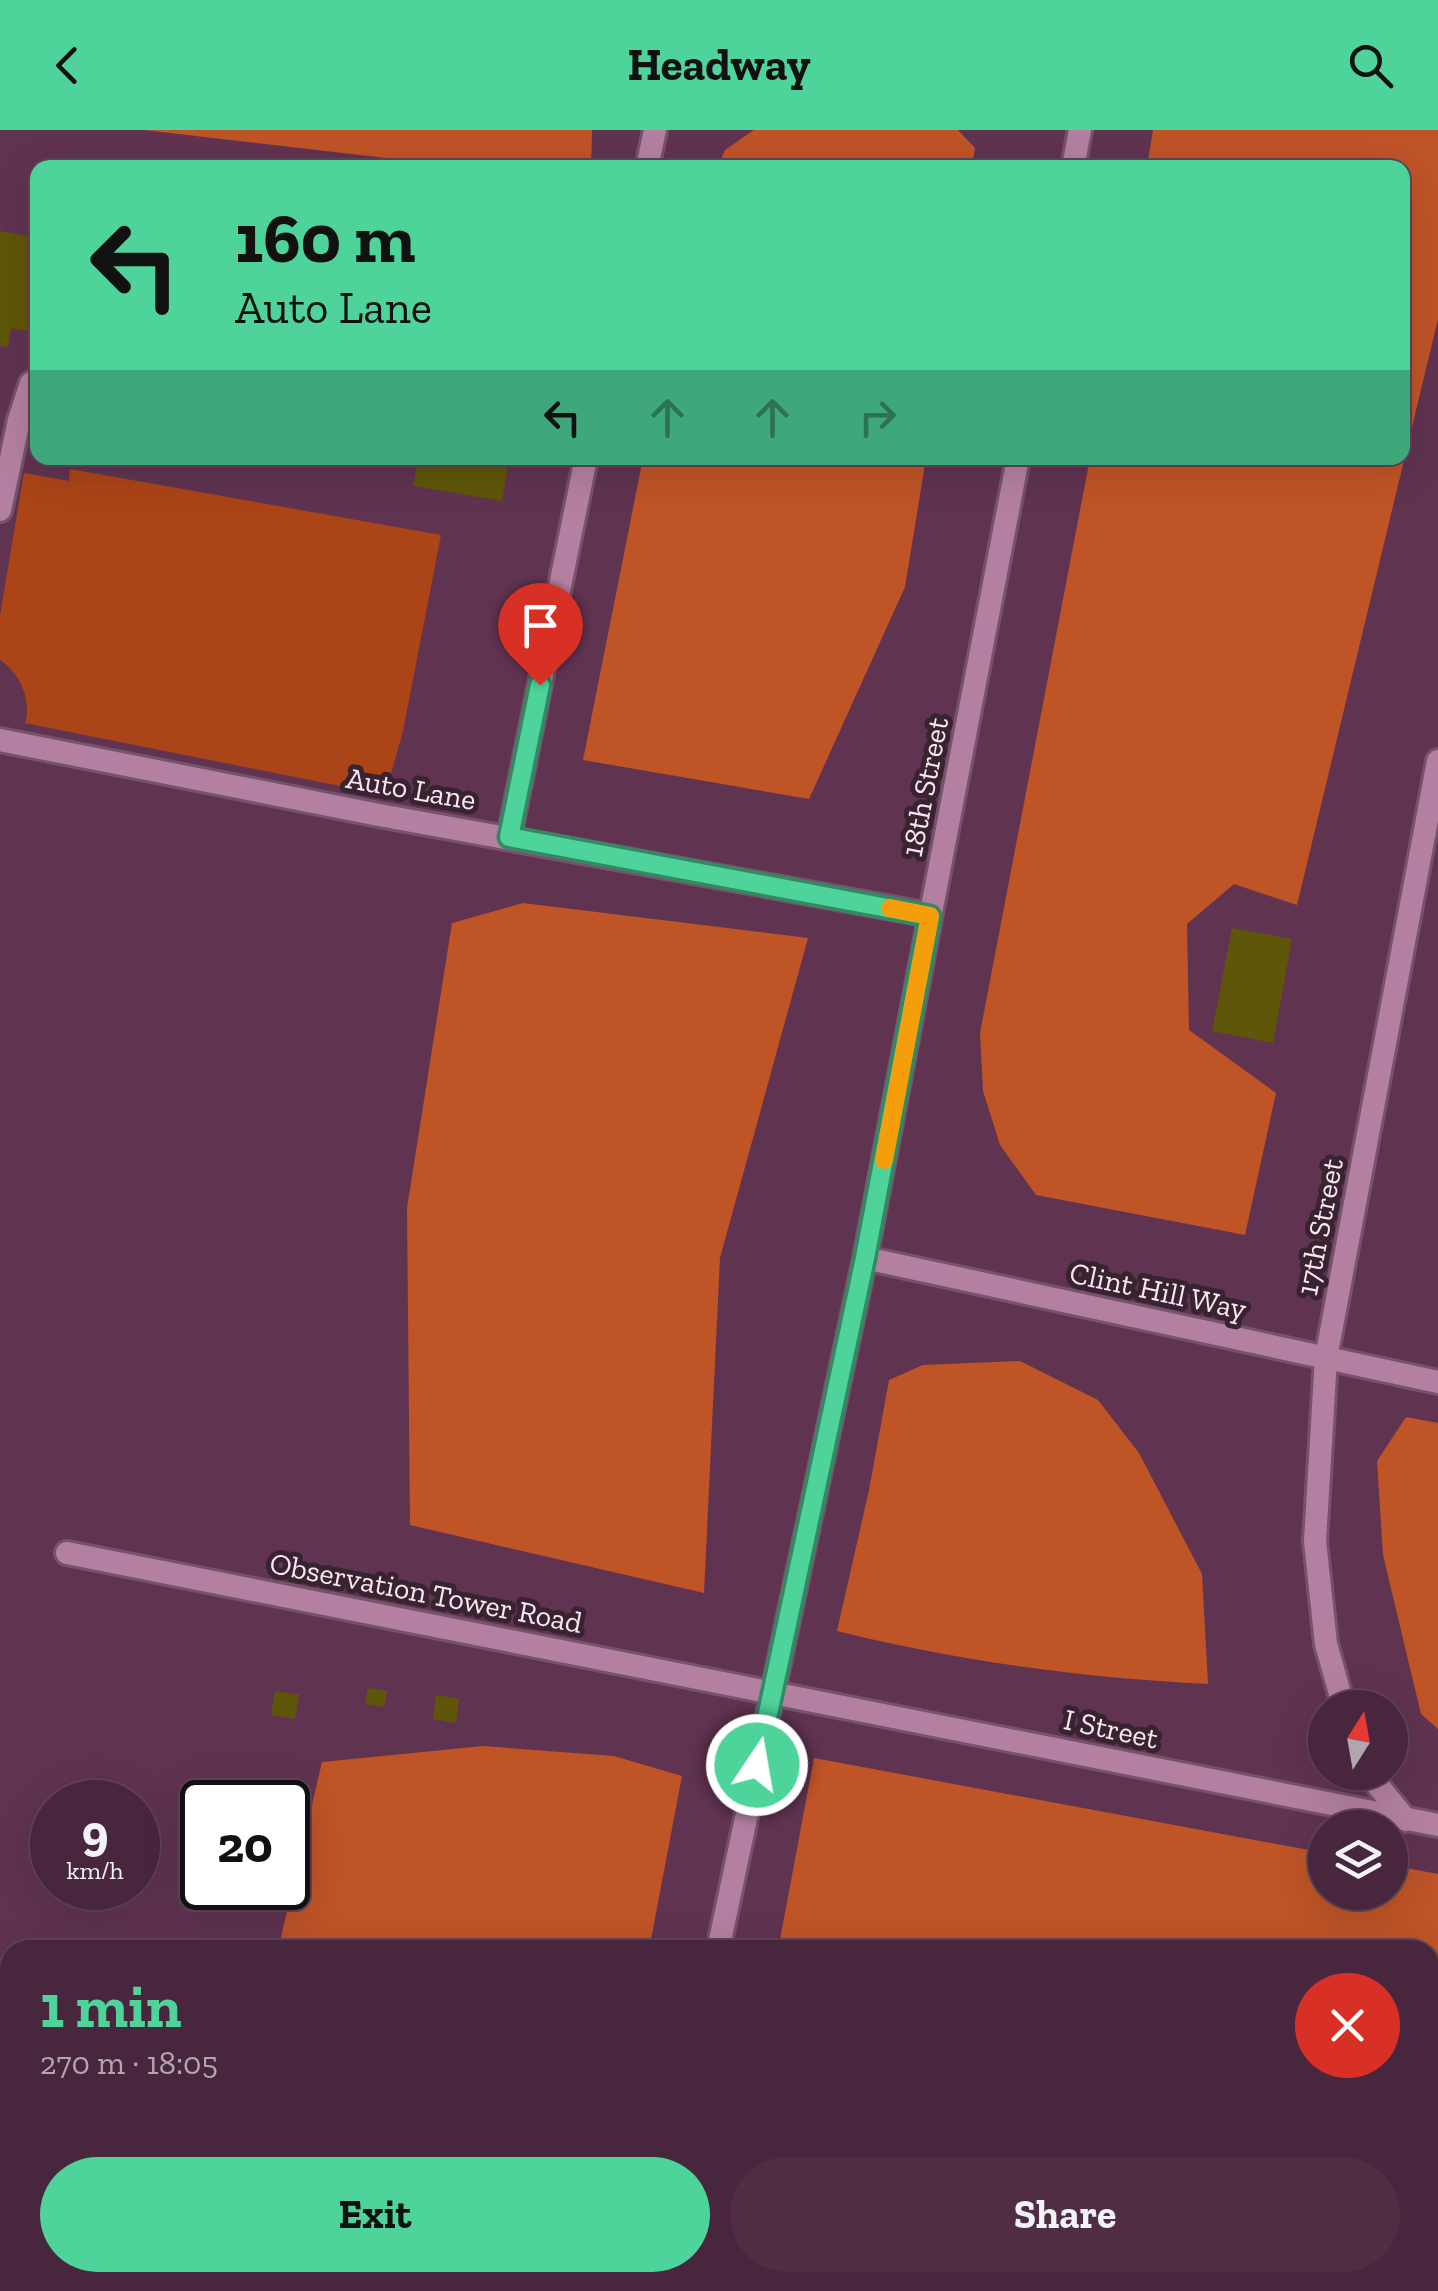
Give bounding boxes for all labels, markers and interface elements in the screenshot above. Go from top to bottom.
icon: back [40,38,95,93]
text: Headway [627,38,811,92]
icon: search [1343,38,1398,93]
text: 160 m [235,196,416,280]
icon: left [70,200,200,330]
text: Auto Lane [235,281,432,335]
icon: left [535,390,590,445]
icon: ahead [640,390,695,445]
icon: ahead [745,390,800,445]
icon: right [850,390,905,445]
pin [498,583,583,686]
icon: arrive [513,598,568,653]
street label: 18th Street [894,714,956,860]
street label: Auto Lane [343,760,479,818]
street label: 17th Street [1289,1156,1351,1298]
street label: Clint Hill Way [1066,1255,1250,1327]
street label: Observation Tower Road [267,1545,586,1641]
north arrow [1308,1690,1408,1790]
map controls [1308,1690,1408,1910]
street label: I Street [1061,1701,1161,1757]
position arrow [705,1713,809,1817]
speed limit sign: 20 [180,1780,310,1910]
text: 9 [82,1803,108,1863]
button: layers [1308,1810,1408,1910]
text: km/h [66,1855,124,1885]
text: 1 min [40,1970,182,2042]
button: close [1295,1973,1400,2078]
text: 270 m · 18:05 [40,2044,218,2082]
button: Exit [40,2157,710,2272]
button: Share [730,2157,1400,2272]

